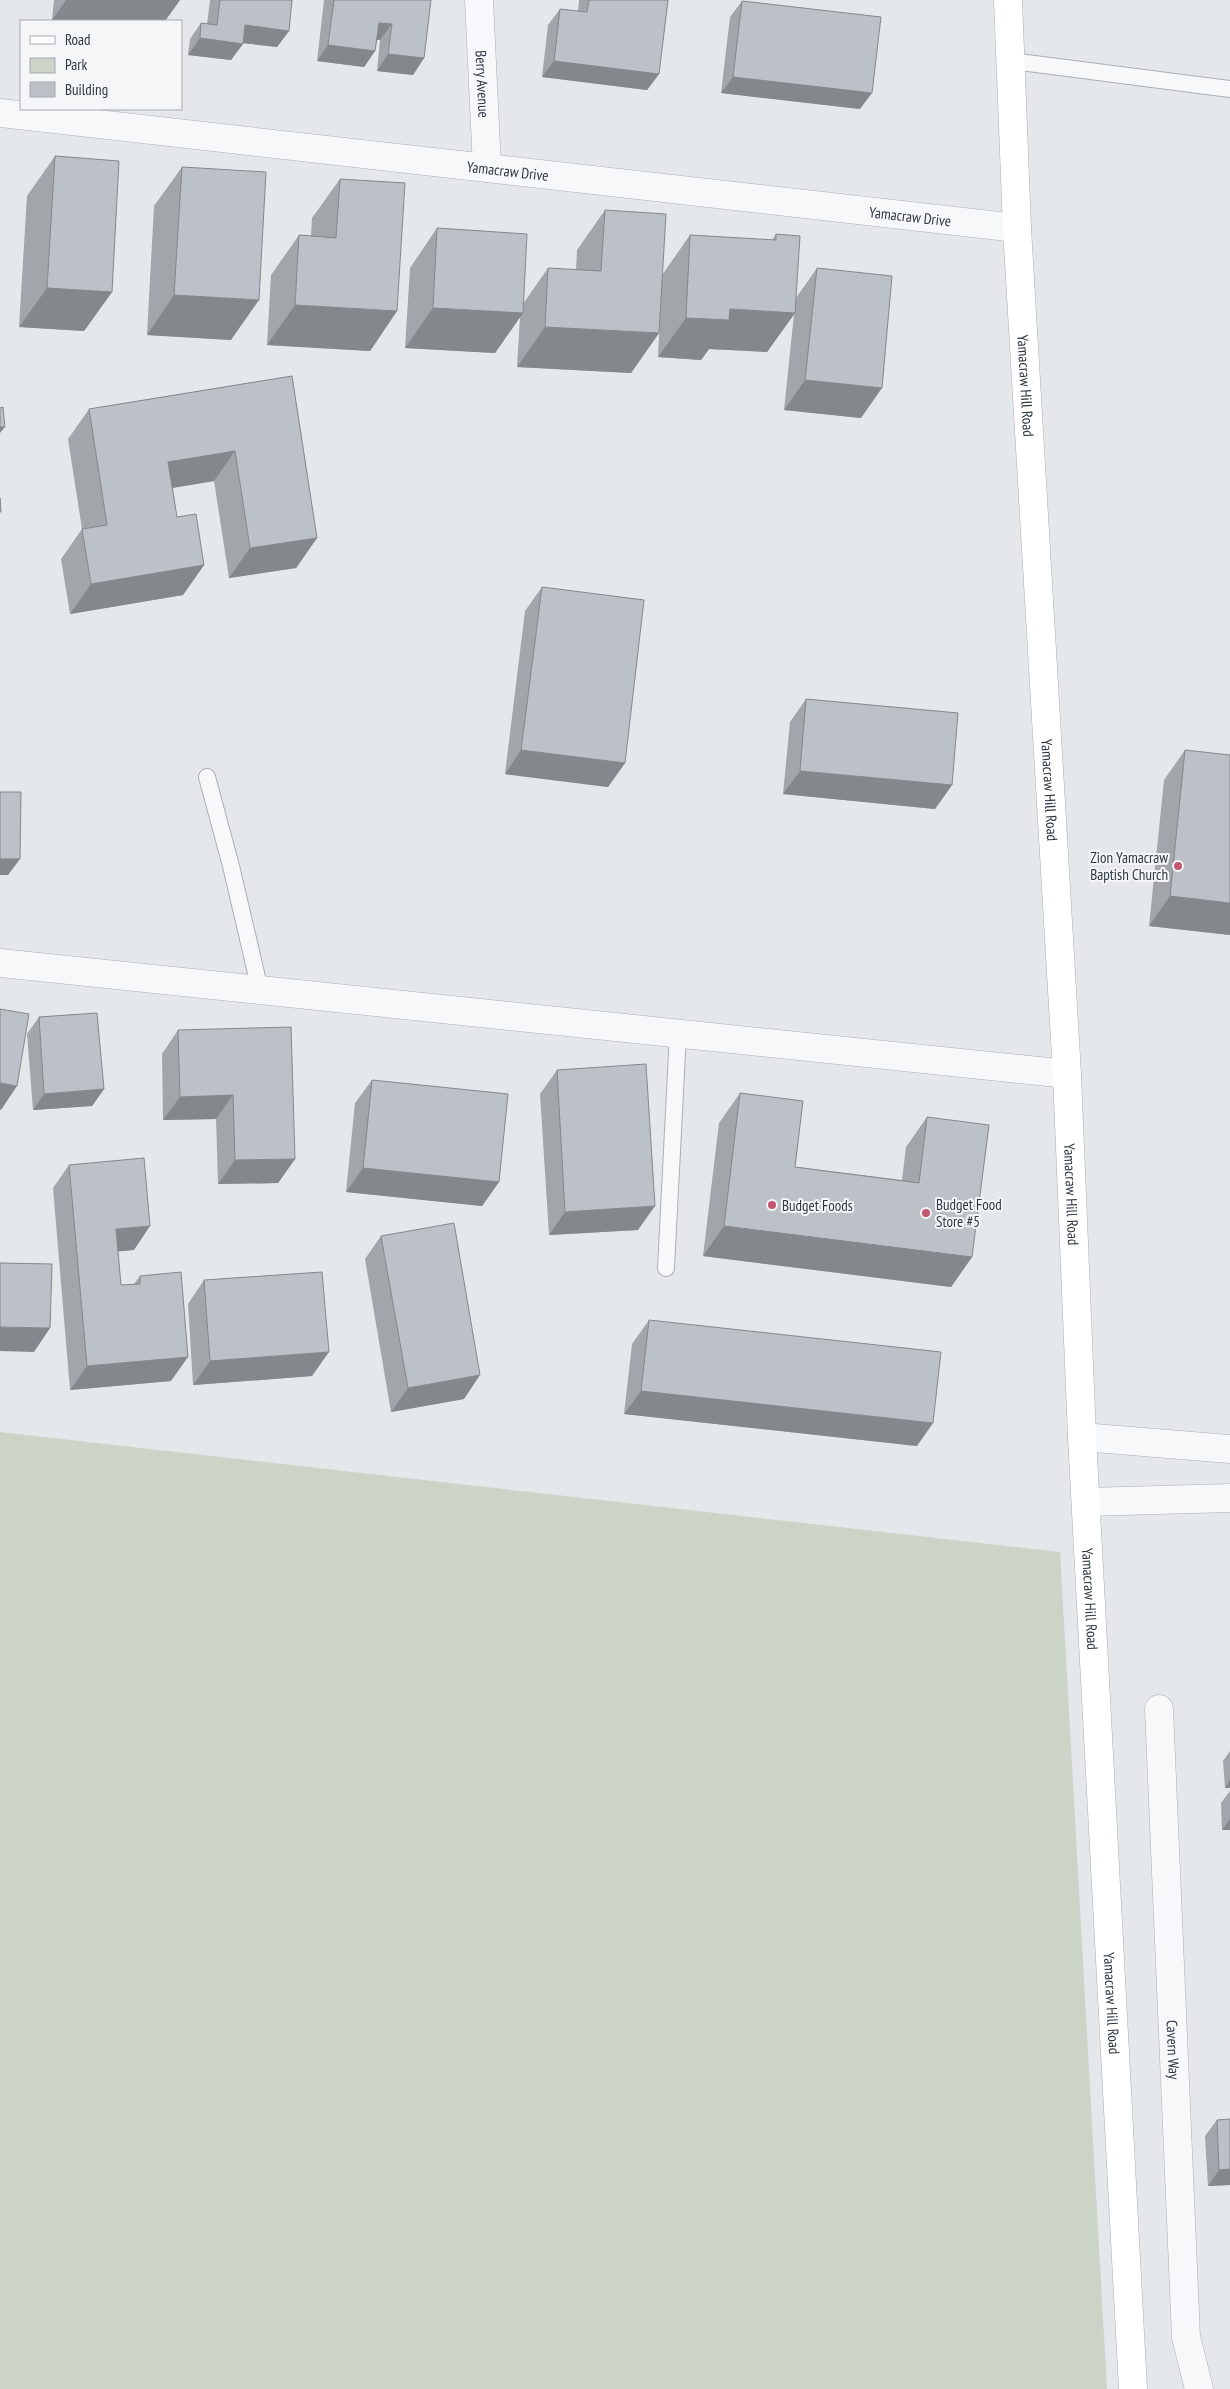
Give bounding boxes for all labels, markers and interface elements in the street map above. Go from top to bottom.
legend [20,20,182,110]
text: Road [65,30,91,49]
street label: Berry Avenue [472,50,494,118]
text: Park [65,55,87,74]
text: Building [65,80,108,99]
street label: Yamacraw Drive [466,156,550,184]
street label: Yamacraw Drive [868,202,952,230]
street label: Yamacraw Hill Road [1014,334,1039,437]
street label: Yamacraw Hill Road [1038,738,1063,841]
place label: Zion Yamacraw Baptish Church [1090,848,1168,884]
marker: Zion Yamacraw Baptish Church [1172,860,1184,872]
street label: Yamacraw Hill Road [1060,1143,1084,1246]
place label: Budget Food Store #5 [936,1195,1002,1231]
place label: Budget Foods [782,1196,853,1215]
marker: Budget Foods [766,1199,778,1211]
marker: Budget Food Store #5 [920,1207,932,1219]
street label: Yamacraw Hill Road [1078,1547,1103,1650]
street label: Yamacraw Hill Road [1100,1952,1125,2055]
street label: Cavern Way [1163,2019,1184,2080]

